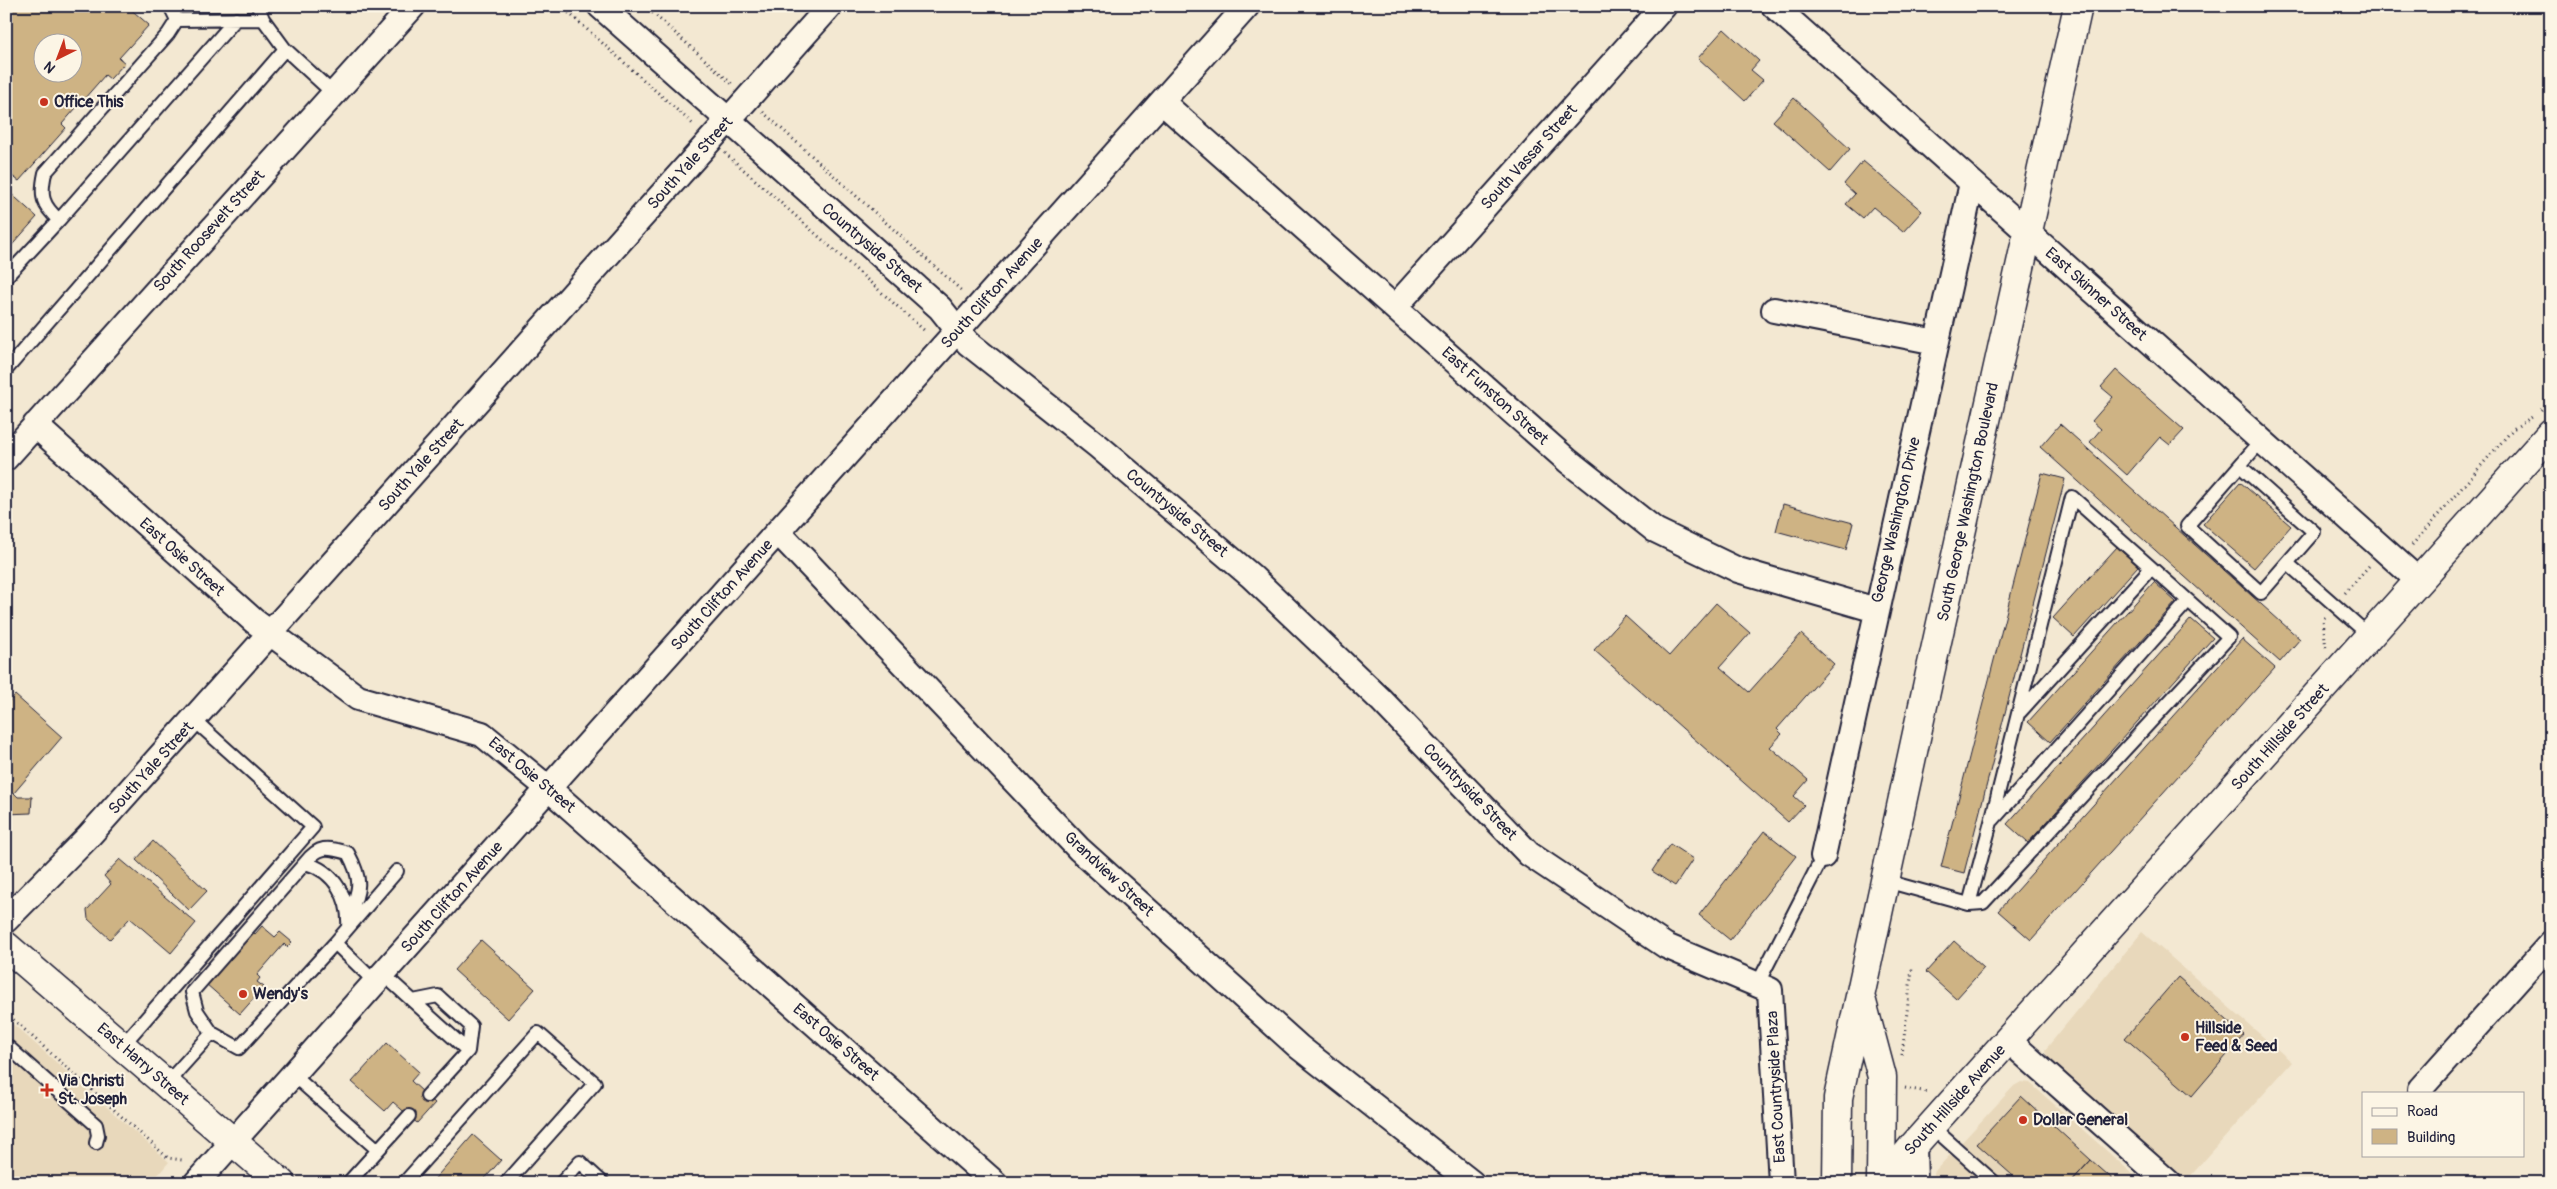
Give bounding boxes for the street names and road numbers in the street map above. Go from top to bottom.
street label: South Vassar Street [1476,100,1582,214]
street label: South Yale Street [643,112,737,214]
street label: South Roosevelt Street [149,166,269,296]
street label: Countryside Street [817,199,927,298]
street label: South Clifton Avenue [937,233,1047,353]
street label: East Skinner Street [2041,243,2151,345]
street label: East Funston Street [1437,343,1553,450]
street label: South George Washington Boulevard [1933,381,2003,623]
street label: South Yale Street [374,414,468,516]
street label: George Washington Drive [1867,435,1925,605]
street label: Countryside Street [1122,464,1233,562]
street label: East Osie Street [135,514,229,601]
street label: South Clifton Avenue [667,535,777,655]
street label: South Hillside Street [2227,679,2334,795]
street label: South Yale Street [104,717,198,819]
street label: East Osie Street [484,733,580,818]
street label: Countryside Street [1419,739,1522,845]
street label: Grandview Street [1060,827,1159,921]
street label: South Clifton Avenue [397,837,507,957]
street label: East Osie Street [789,999,884,1085]
street label: East Countryside Plaza [1762,1010,1790,1164]
street label: East Harry Street [93,1019,194,1110]
street label: South Hillside Avenue [1900,1040,2010,1160]

